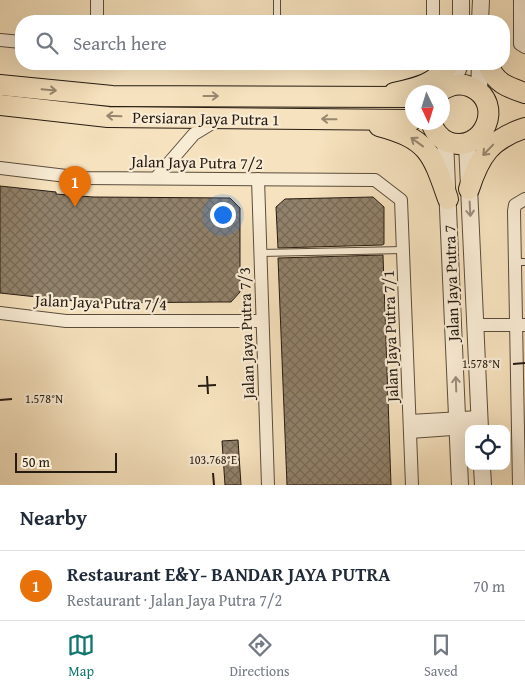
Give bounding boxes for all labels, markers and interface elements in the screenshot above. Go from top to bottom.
search box [15,15,510,70]
icon: search [33,29,61,57]
text: Search here [73,29,167,57]
one-way arrow [40,85,56,94]
north arrow [405,85,450,130]
one-way arrow [202,91,218,101]
street label: Persiaran Jaya Putra 1 [132,105,280,131]
one-way arrow [106,112,122,121]
one-way arrow [321,114,338,124]
one-way arrow [410,137,424,147]
one-way arrow [482,144,494,156]
street label: Jalan Jaya Putra 7/2 [129,149,263,175]
pin: 1 [59,166,91,207]
one-way arrow [466,201,475,217]
your location [210,202,236,228]
street label: Jalan Jaya Putra 7 [437,224,465,344]
street label: Jalan Jaya Putra 7/3 [232,267,260,401]
street label: Jalan Jaya Putra 7/1 [376,270,404,404]
street label: Jalan Jaya Putra 7/4 [33,288,168,316]
text: 1.578°N [462,355,500,372]
one-way arrow [451,376,460,392]
text: 1.578°N [25,390,63,407]
map controls [465,425,510,470]
button: locate [465,425,510,470]
scale bar [15,450,118,473]
text: 103.768°E [189,451,237,468]
text: 50 m [22,452,50,472]
text: Nearby [20,502,87,533]
text: Restaurant E&Y- BANDAR JAYA PUTRA [67,560,390,588]
text: 1 [32,574,40,598]
text: 70 m [473,574,505,598]
text: Restaurant · Jalan Jaya Putra 7/2 [67,588,282,612]
tab: Map [67,631,95,681]
tab: Directions [229,631,290,681]
tab: Saved [424,631,458,681]

